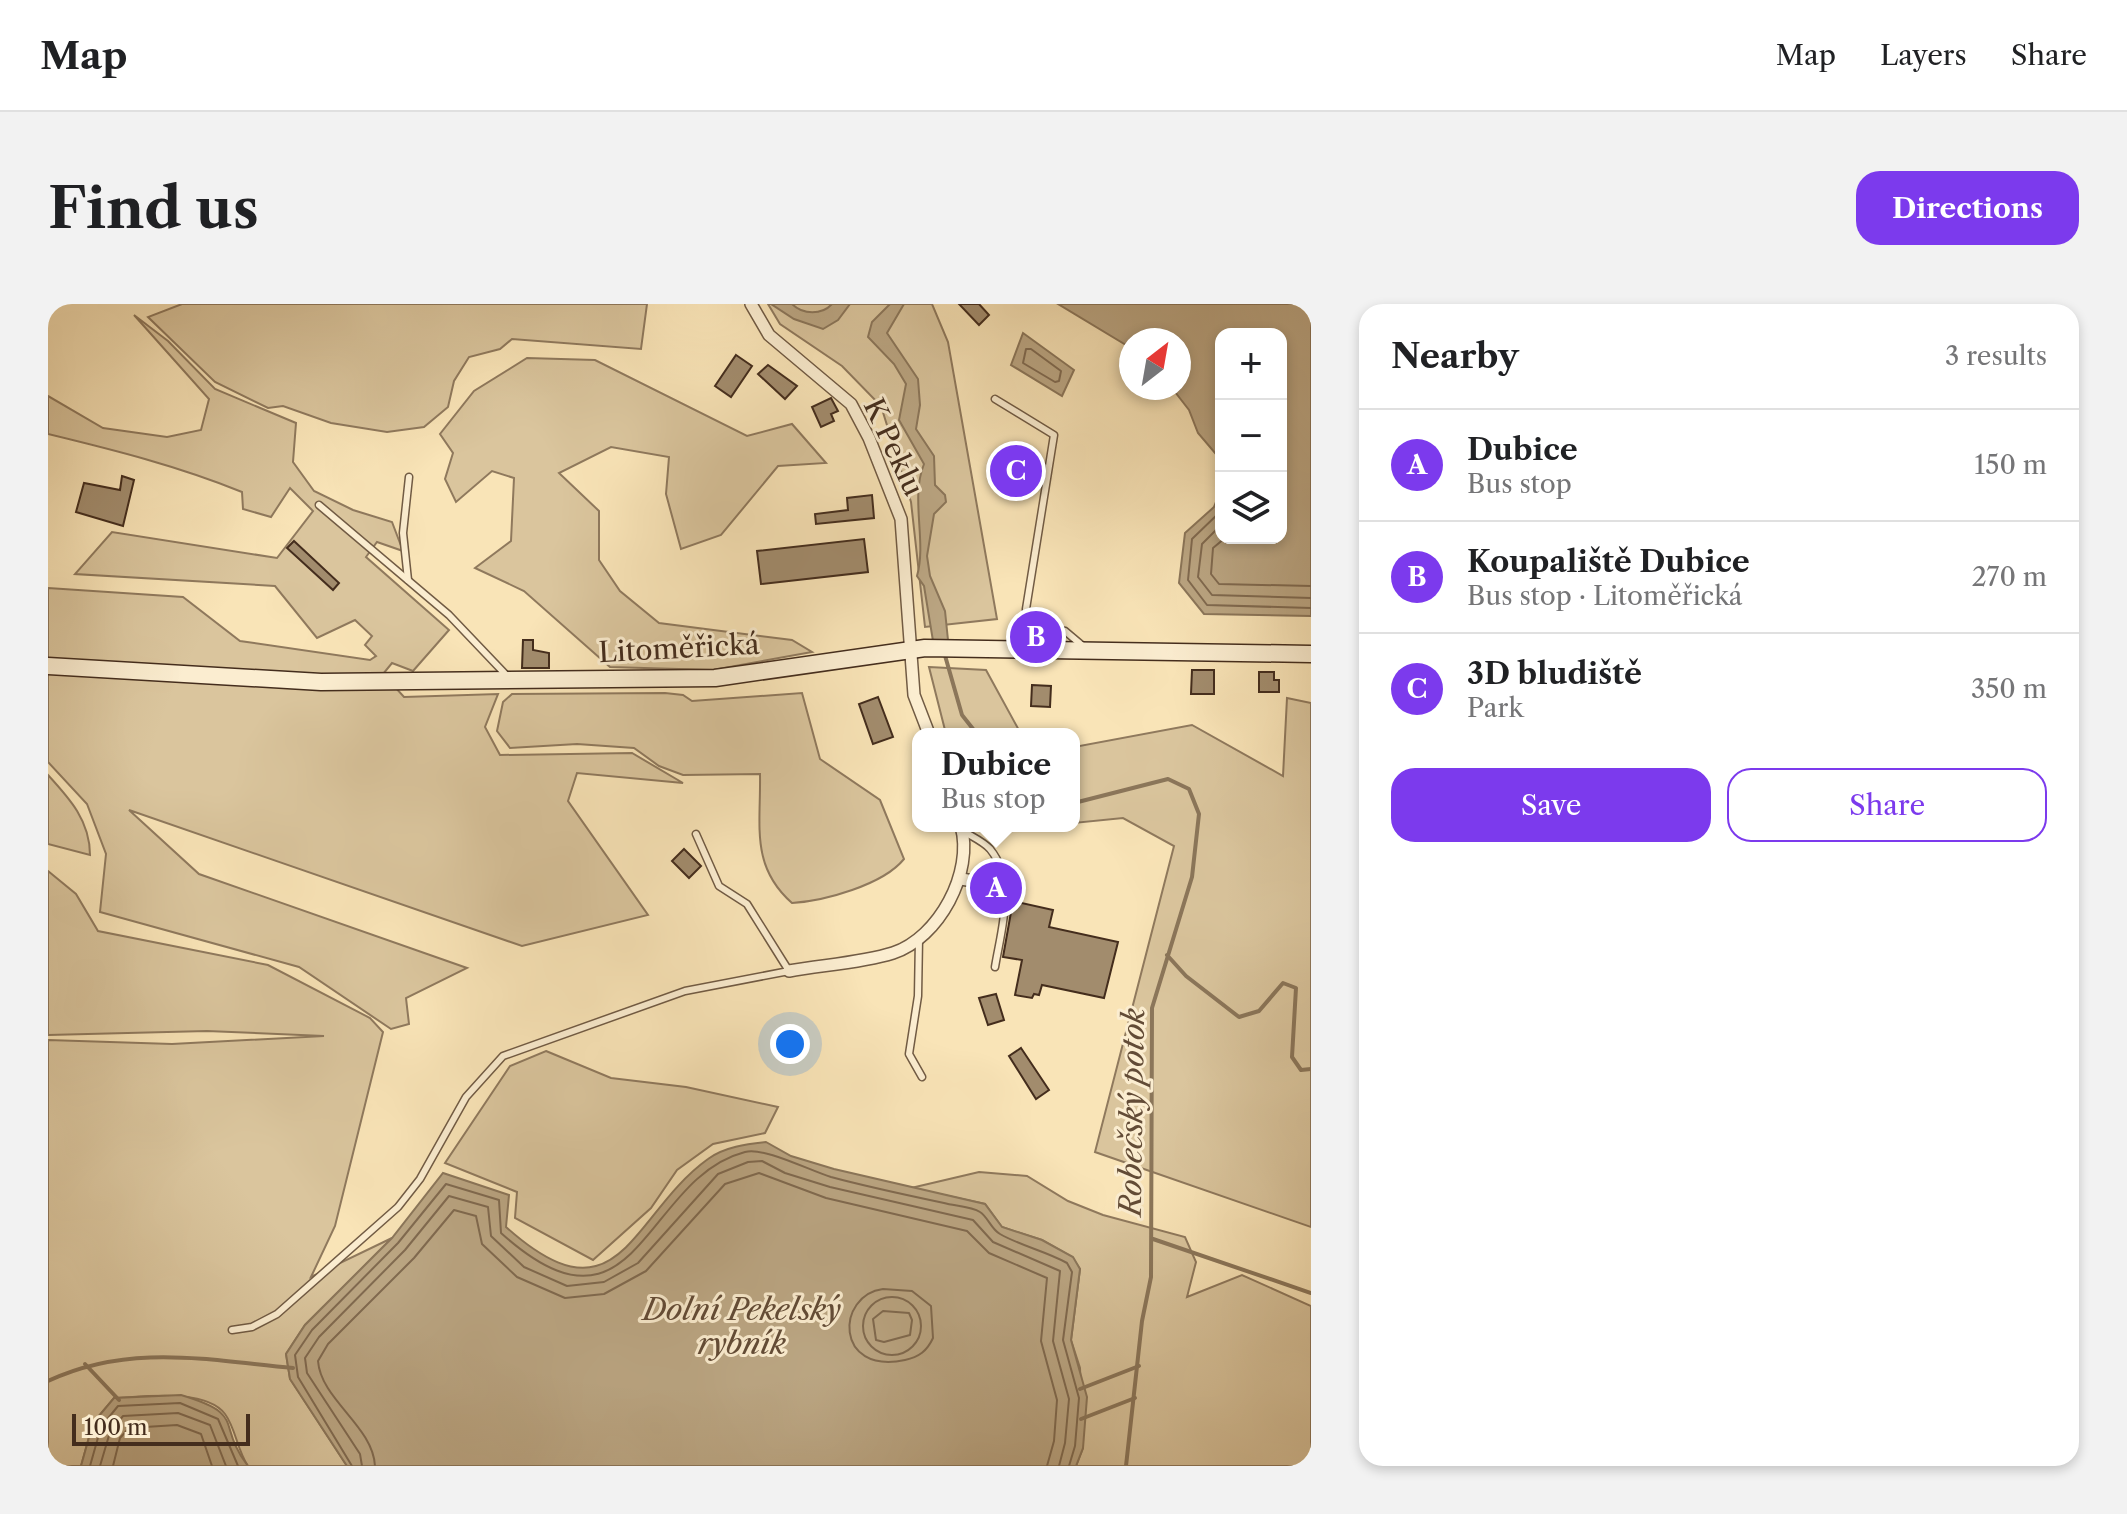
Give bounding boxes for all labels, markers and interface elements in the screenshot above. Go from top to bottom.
text: Map [40,32,128,79]
text: Map [1776,38,1836,72]
text: Layers [1880,38,1967,72]
text: Share [2011,38,2087,72]
button: Directions [1856,171,2079,245]
text: Find us [48,174,259,243]
north arrow [1119,328,1191,400]
map controls [1215,328,1287,544]
button: + [1215,328,1287,400]
text: Nearby [1391,335,1519,377]
text: 3 results [1945,340,2047,372]
street label: K Peklu [857,393,931,501]
button: − [1215,400,1287,472]
text: Dubice [1467,431,1578,468]
pin: C [990,441,1042,501]
text: A [1407,449,1427,481]
text: 150 m [1974,449,2047,481]
text: Bus stop [1467,468,1572,500]
button: layers [1215,472,1287,544]
text: Koupaliště Dubice [1467,543,1750,580]
text: B [1407,561,1427,593]
text: 270 m [1972,561,2047,593]
text: Bus stop · Litoměřická [1467,580,1742,612]
pin: B [1010,607,1062,667]
street label: Litoměřická [598,627,761,669]
text: 3D bludiště [1467,655,1642,692]
text: C [1407,673,1427,705]
text: 350 m [1971,673,2047,705]
text: Park [1467,692,1524,724]
popup [912,728,1080,832]
text: Dubice [941,746,1051,783]
button: Save [1391,768,1711,842]
button: Share [1727,768,2047,842]
text: Bus stop [941,783,1045,815]
pin: A [970,858,1022,918]
water label: Robečský potok [1112,1007,1152,1218]
your location [770,1024,810,1064]
water label: Dolní Pekelský rybník [641,1291,841,1362]
scale bar [72,1410,250,1446]
text: 100 m [84,1414,147,1441]

